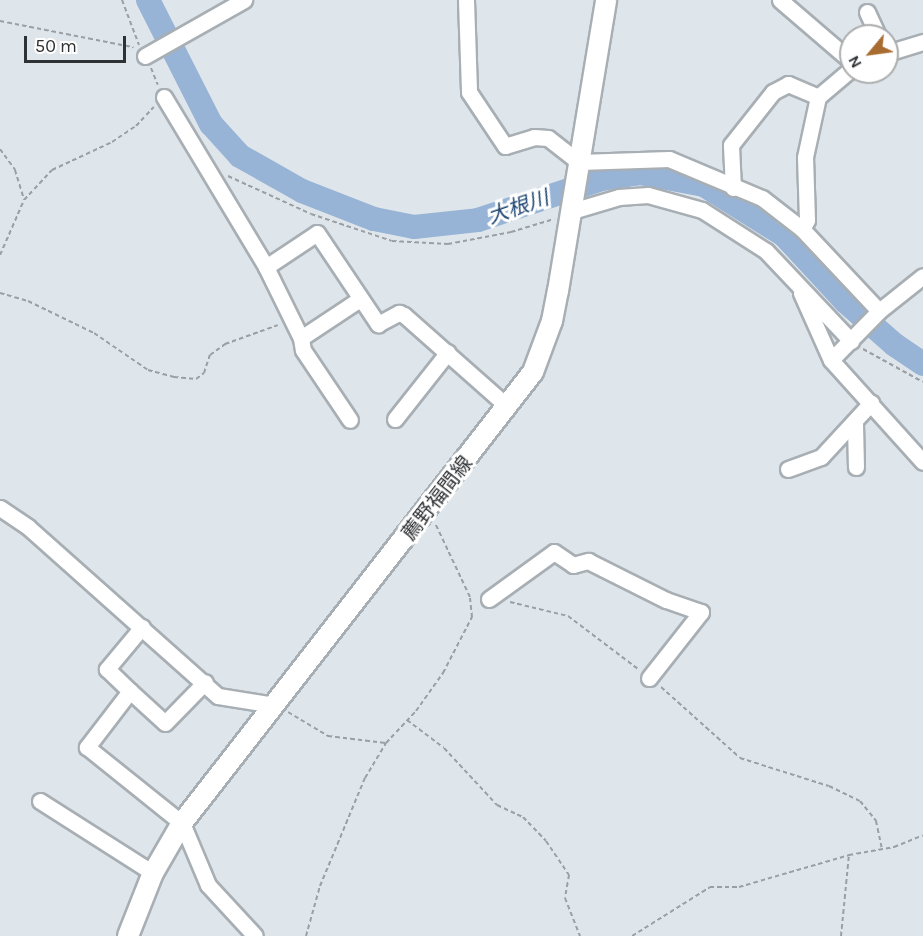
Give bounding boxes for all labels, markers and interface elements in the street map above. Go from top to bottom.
scale bar [27,24,129,62]
north arrow [839,24,899,84]
text: 50 m [35,35,77,57]
text: N [843,52,866,72]
water label: 大根川 [484,185,552,229]
street label: 薦野福間線 [397,451,477,545]

